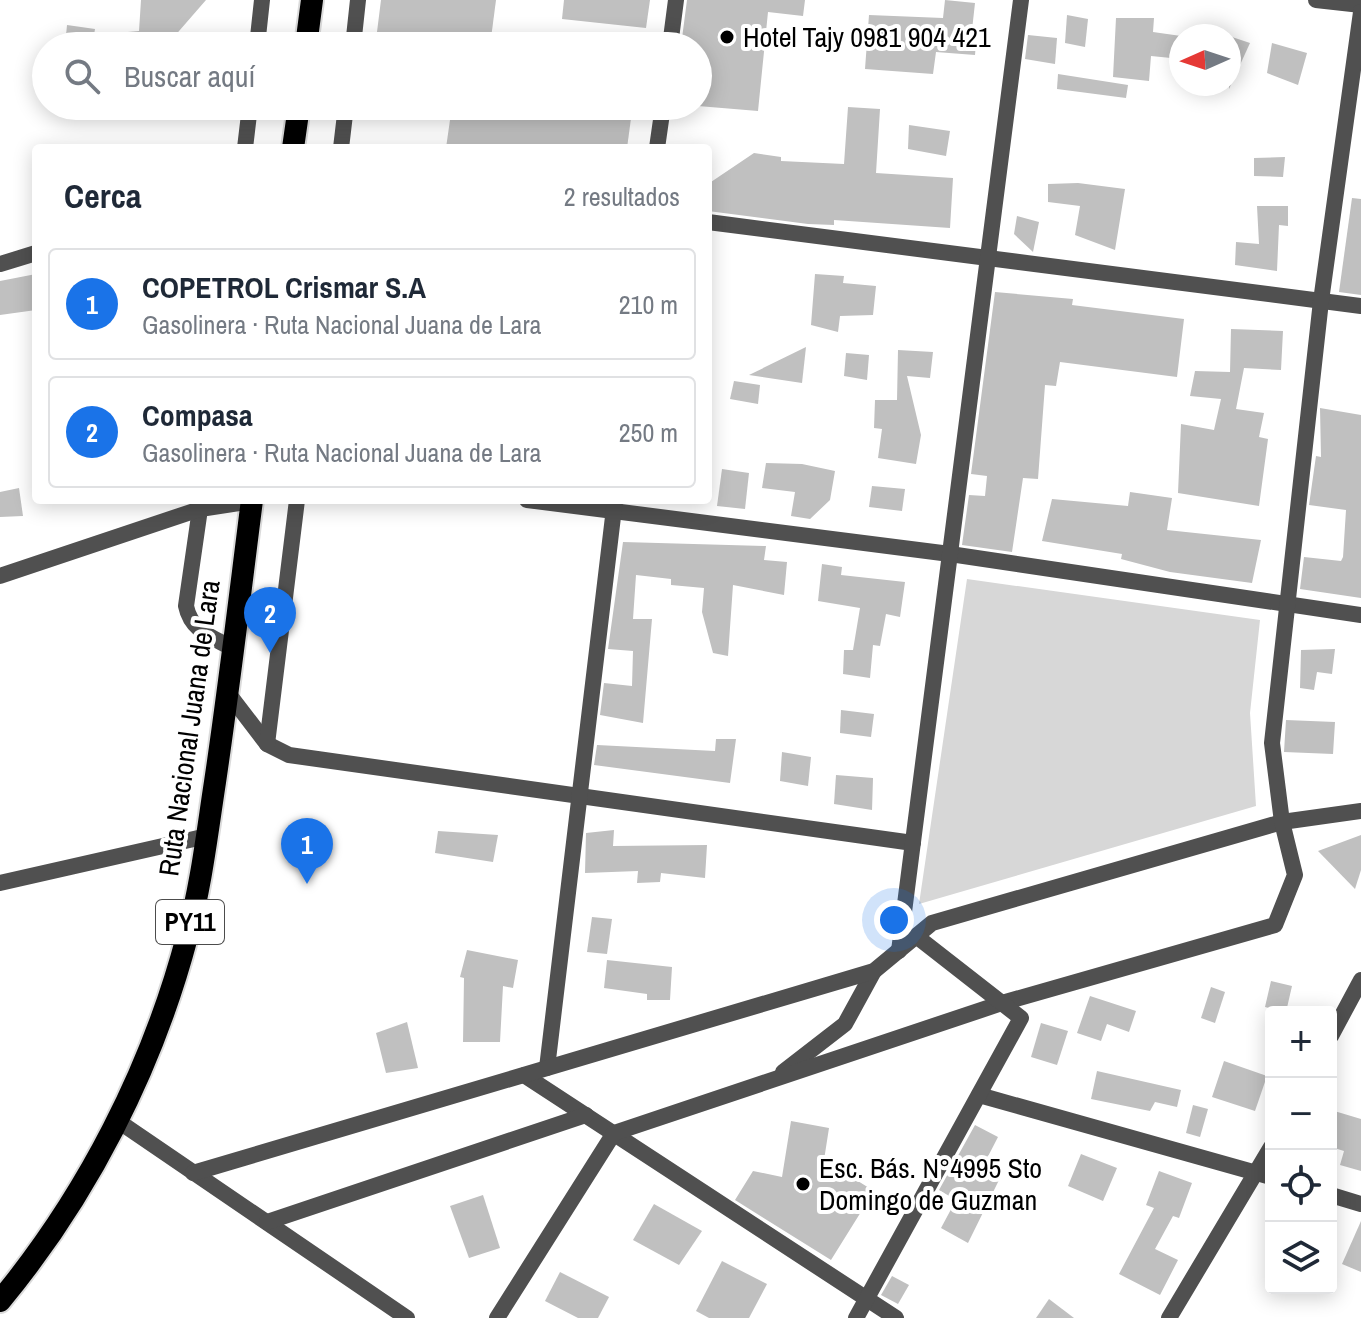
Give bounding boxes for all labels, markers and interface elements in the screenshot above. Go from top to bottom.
place label: Hotel Tajy 0981 904 421 [743,18,991,56]
north arrow [1169,24,1241,96]
marker: Hotel Tajy 0981 904 421 [718,28,736,46]
search box [32,32,712,120]
icon: search [60,54,104,98]
text: Buscar aquí [124,56,255,96]
text: Cerca [64,173,142,219]
text: 2 resultados [564,179,680,214]
text: COPETROL Crismar S.A [142,267,426,307]
text: 1 [86,287,98,322]
text: 210 m [619,287,678,322]
text: Gasolinera · Ruta Nacional Juana de Lara [142,307,541,342]
text: Compasa [142,395,253,435]
text: 2 [86,415,98,450]
text: 250 m [619,415,678,450]
text: Gasolinera · Ruta Nacional Juana de Lara [142,435,541,470]
street label: Ruta Nacional Juana de Lara [149,577,229,879]
pin: 2 [244,587,296,653]
pin: 1 [281,818,333,884]
road number: PY11 [156,900,224,944]
your location [874,900,914,940]
map controls [1265,1006,1337,1294]
button: + [1265,1006,1337,1078]
button: − [1265,1078,1337,1150]
place label: Esc. Bás. N°4995 Sto Domingo de Guzman [819,1149,1042,1219]
button: locate [1265,1150,1337,1222]
marker: Esc. Bás. N°4995 Sto Domingo de Guzman [794,1175,812,1193]
button: layers [1265,1222,1337,1294]

